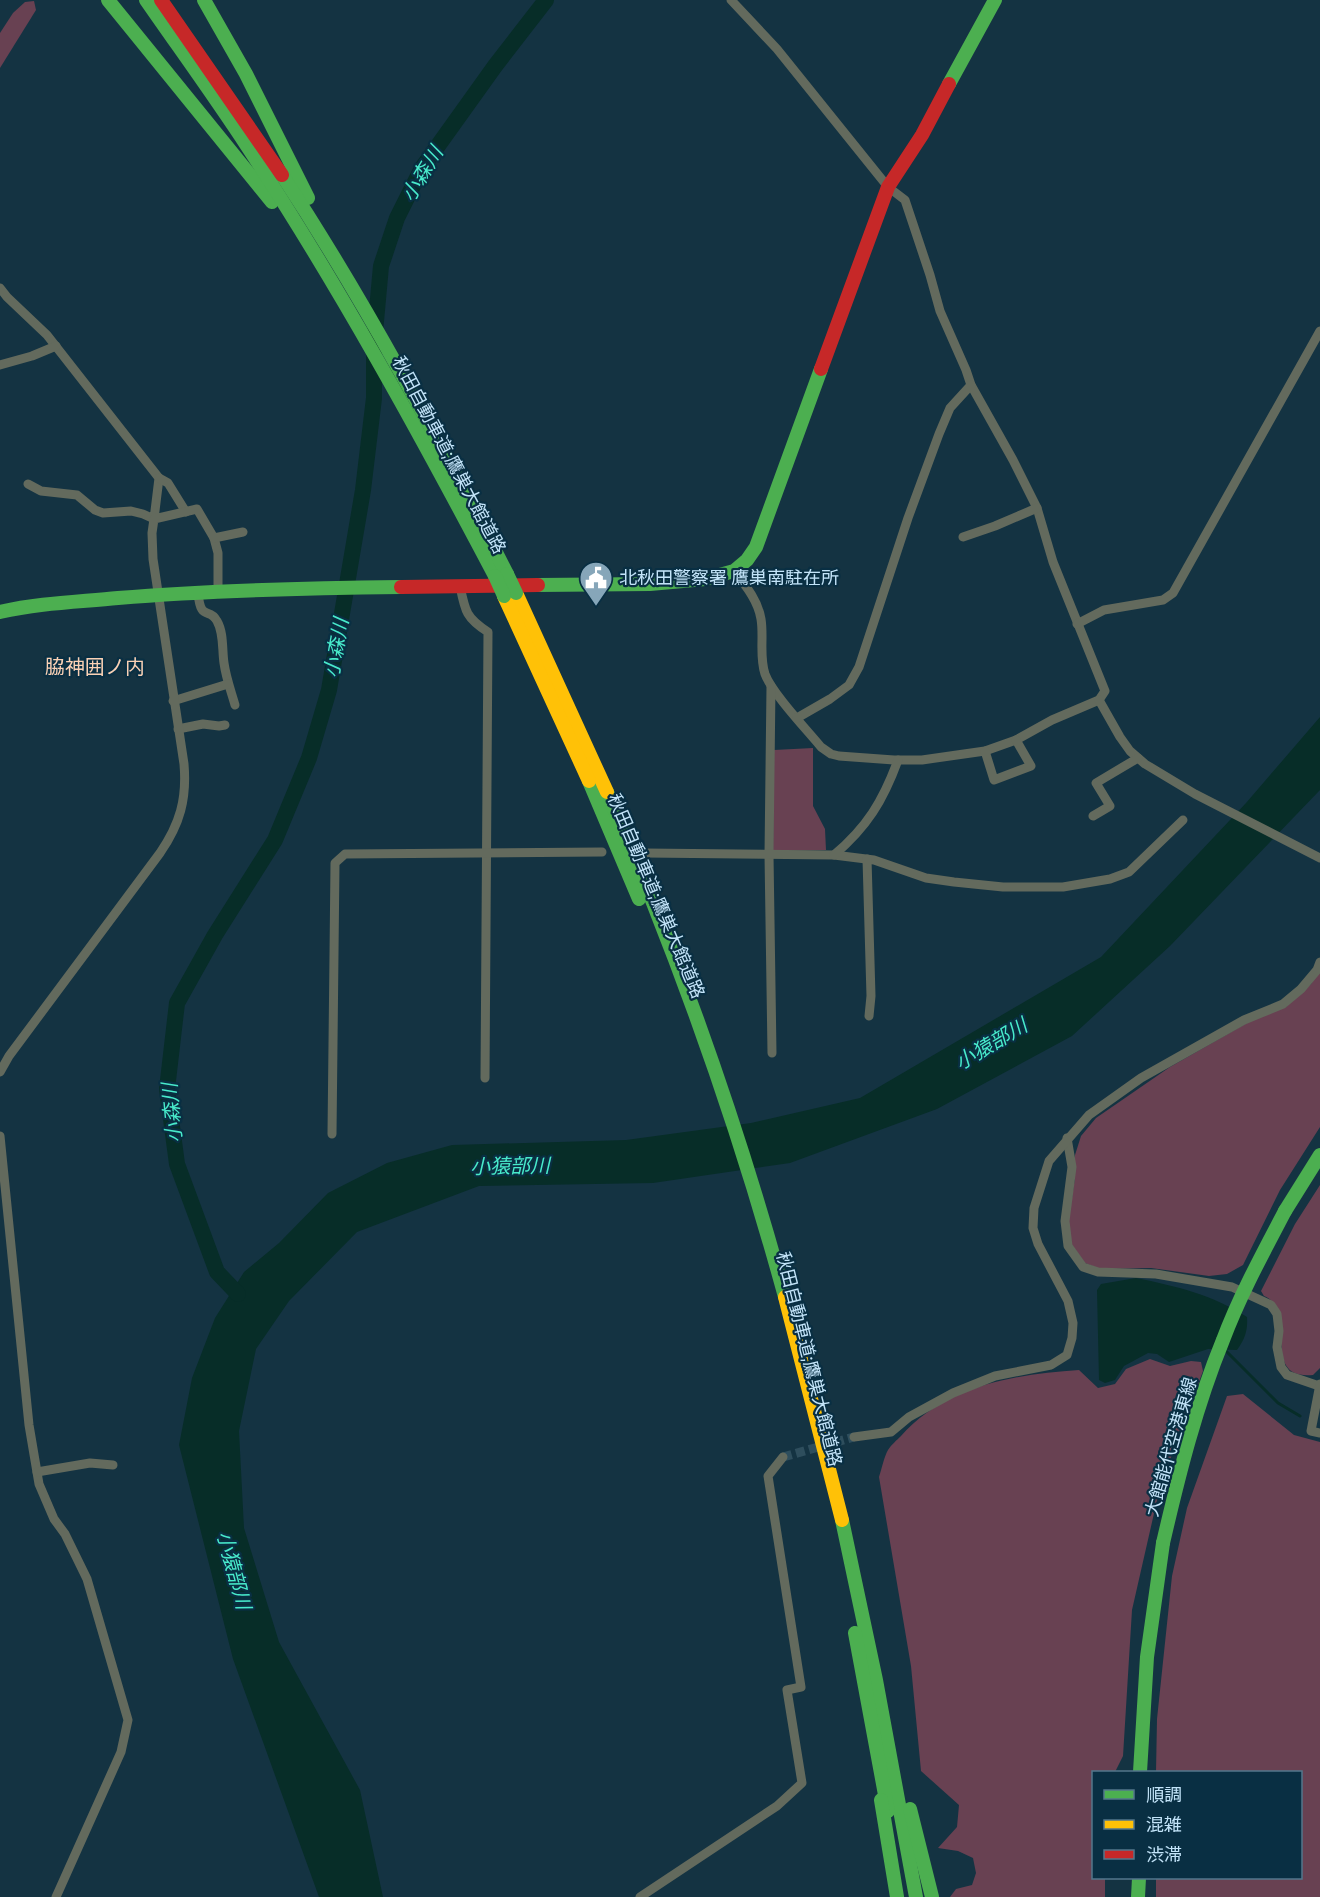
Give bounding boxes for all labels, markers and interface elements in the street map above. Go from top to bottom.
water label: 小森川 [396,140,448,205]
street label: 秋田自動車道;鷹巣大館道路 [389,353,510,557]
public building icon: 北秋田警察署 鷹巣南駐在所 [578,560,614,607]
place label: 北秋田警察署 鷹巣南駐在所 [619,567,839,587]
water label: 小森川 [319,614,352,679]
district label: 脇神囲ノ内 [45,655,145,678]
street label: 秋田自動車道;鷹巣大館道路 [605,790,709,1001]
water label: 小猿部川 [951,1012,1033,1074]
water label: 小森川 [157,1080,186,1144]
water label: 小猿部川 [470,1153,552,1178]
street label: 秋田自動車道;鷹巣大館道路 [774,1249,846,1468]
street label: 大館能代空港東線 [1141,1375,1199,1519]
water label: 小猿部川 [213,1528,256,1613]
legend [1092,1771,1302,1879]
text: 順調 [1146,1784,1182,1804]
text: 混雑 [1146,1814,1182,1834]
text: 渋滞 [1146,1844,1182,1864]

